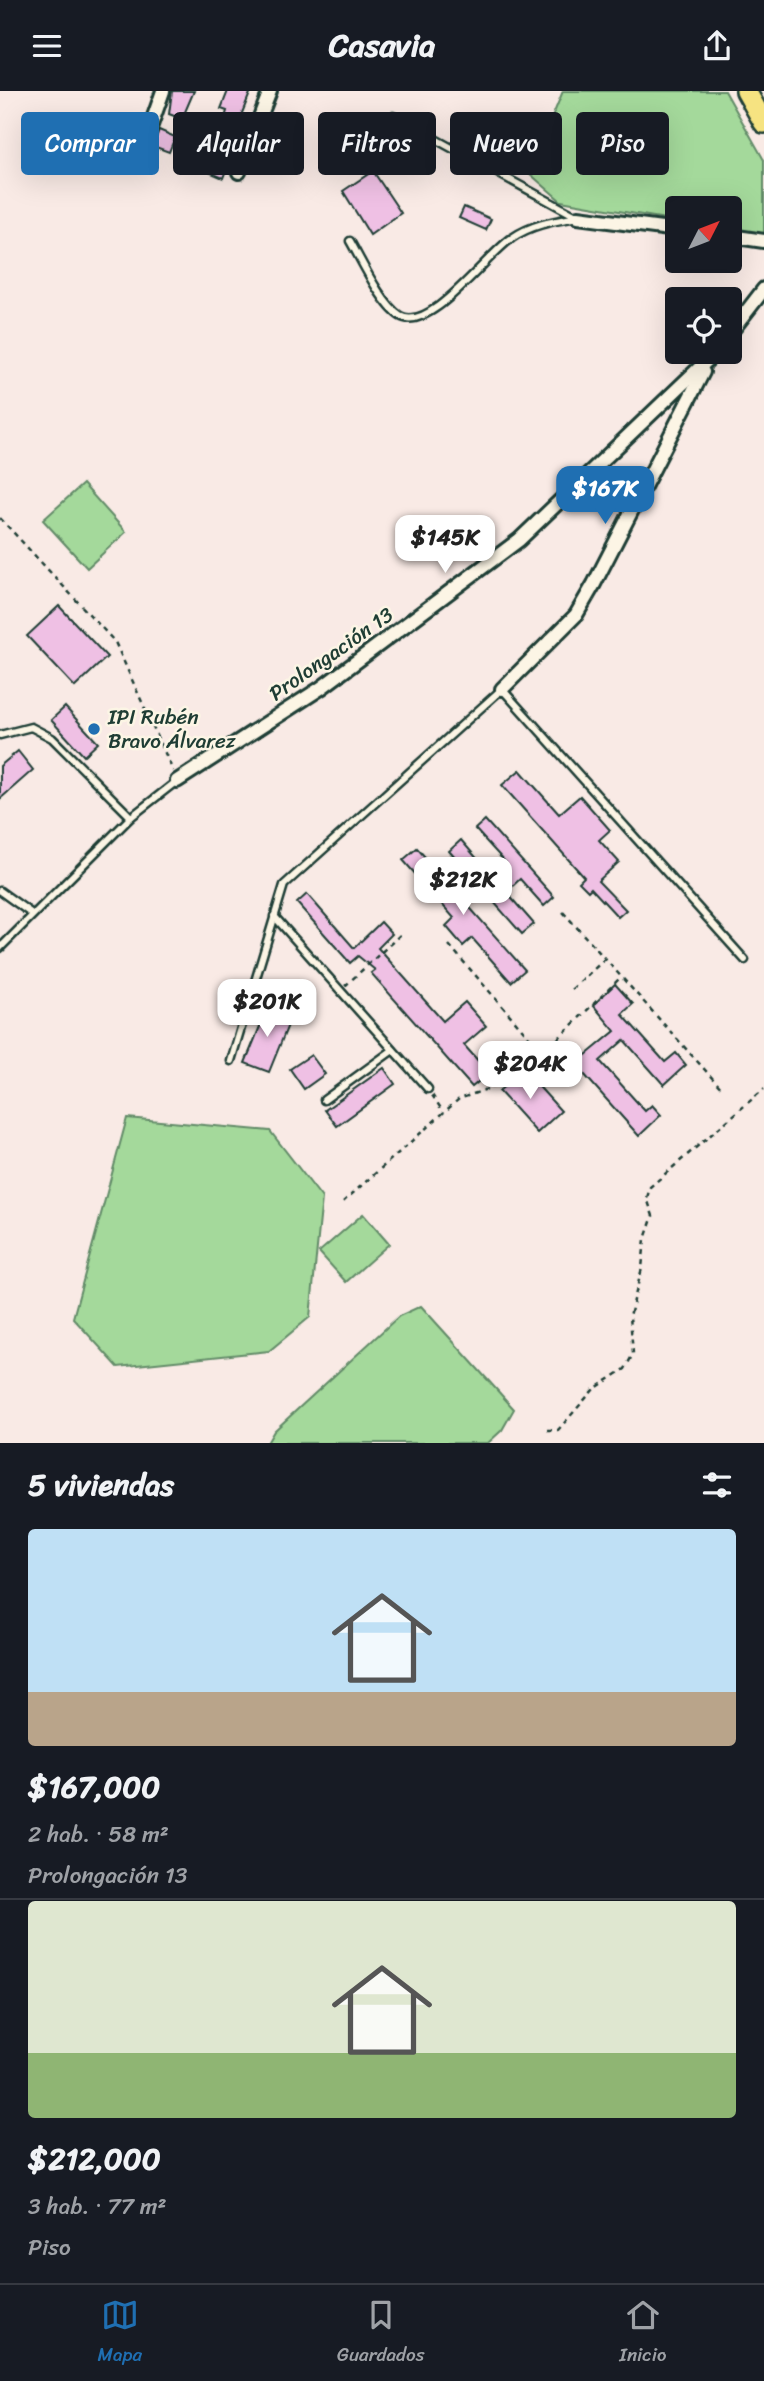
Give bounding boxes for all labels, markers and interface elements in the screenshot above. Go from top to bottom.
text: Casavia [329,17,435,74]
icon: menu [28,27,66,65]
icon: share [698,27,736,65]
chip: Comprar [21,112,159,175]
chip: Alquilar [173,112,304,175]
chip: Filtros [318,112,436,175]
chip: Nuevo [450,112,562,175]
chip: Piso [576,112,669,175]
north arrow [665,196,742,273]
map controls [665,196,742,364]
button: locate [665,287,742,364]
pin: $167K [556,467,654,526]
text: $167K [572,468,638,509]
pin: $145K [396,515,494,575]
text: $145K [411,517,479,558]
street label: Prolongación 13 [260,596,402,711]
place label: IPI Rubén Bravo Álvarez [107,698,236,760]
marker: IPI Rubén Bravo Álvarez [86,721,102,737]
pin: $212K [414,857,512,917]
text: $212K [430,859,496,900]
pin: $201K [218,979,316,1039]
text: $201K [233,981,301,1022]
pin: $204K [481,1041,579,1101]
text: $204K [494,1043,566,1084]
text: 5 viviendas [28,1458,174,1512]
icon: filters [698,1466,736,1504]
icon: home [319,1575,445,1701]
text: $167,000 [28,1760,160,1814]
text: 2 hab. · 58 m² [28,1814,169,1855]
text: Prolongación 13 [28,1855,187,1896]
icon: home [319,1947,445,2073]
text: $212,000 [28,2132,161,2186]
text: 3 hab. · 77 m² [28,2186,167,2227]
text: Piso [28,2227,71,2268]
tab: Mapa [97,2296,142,2371]
tab: Guardados [337,2296,424,2371]
tab: Inicio [619,2296,667,2371]

